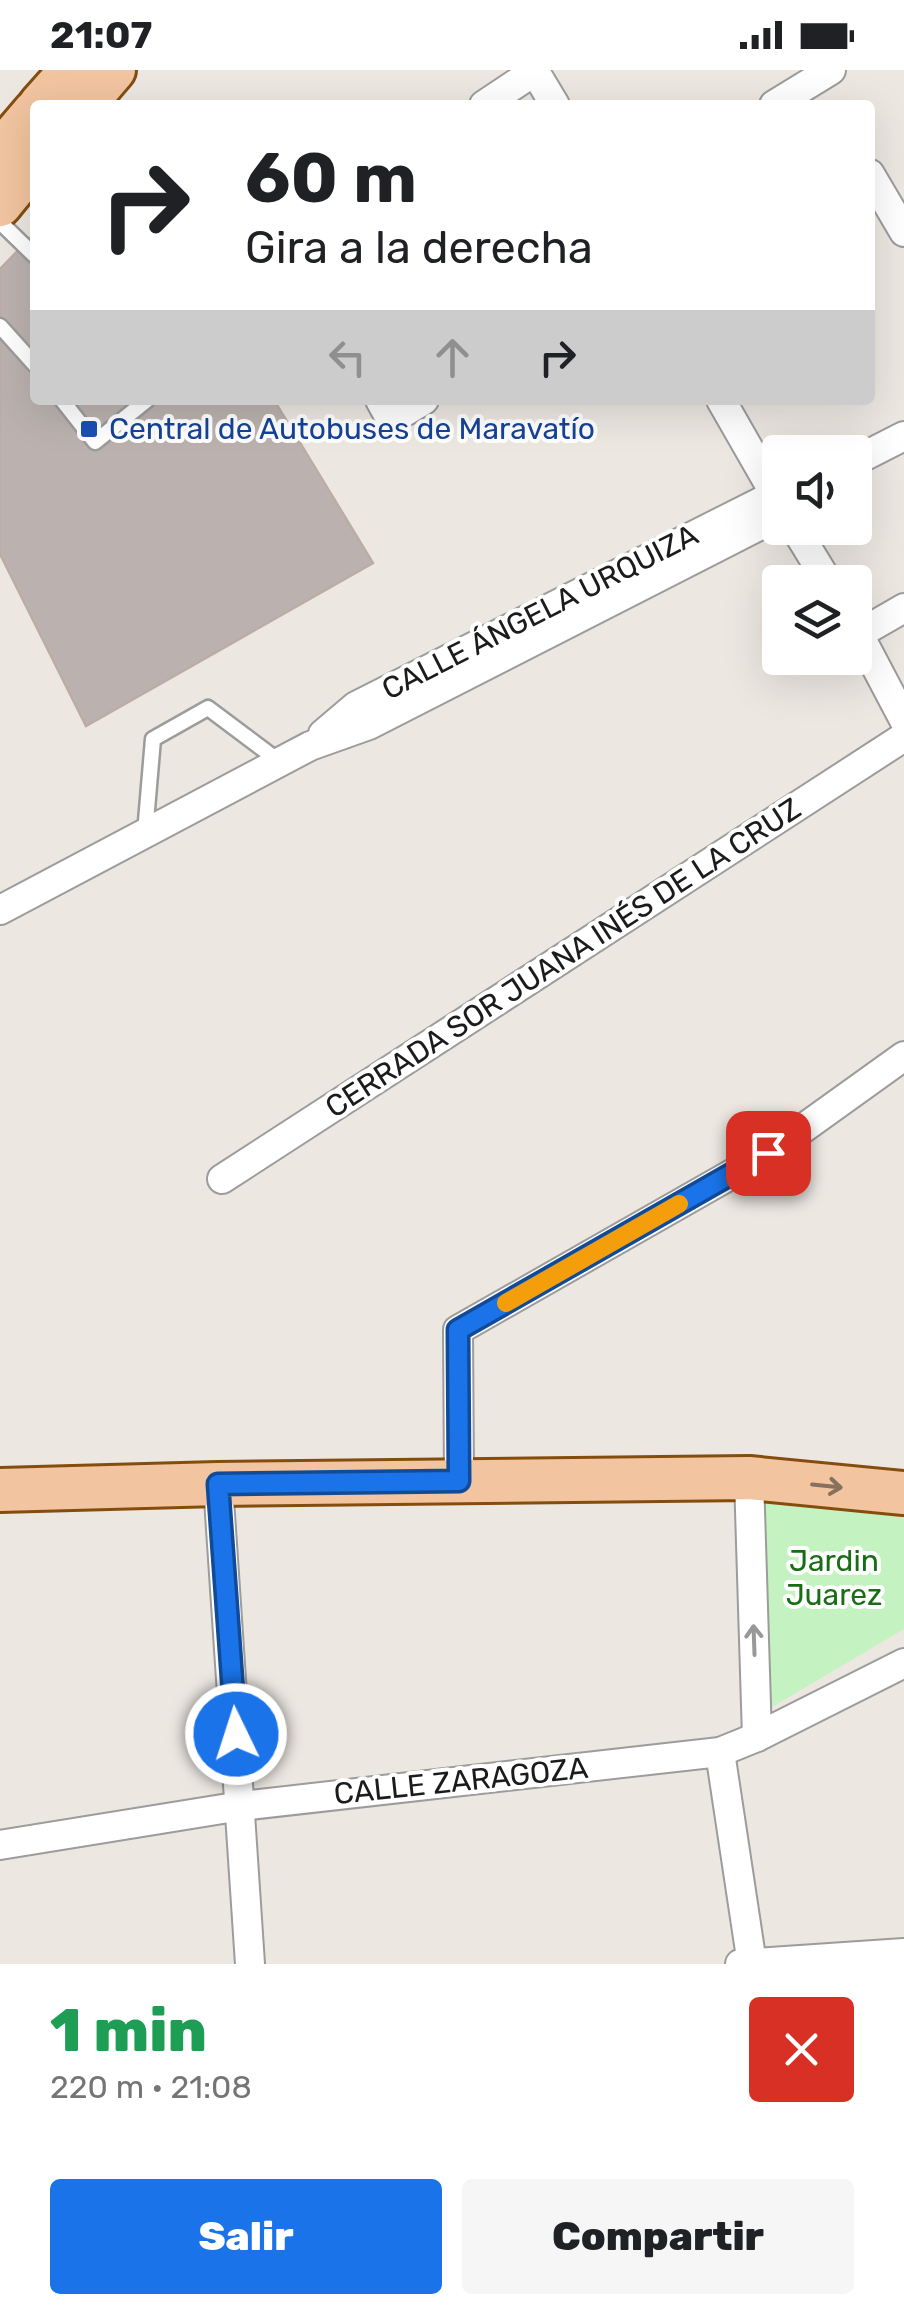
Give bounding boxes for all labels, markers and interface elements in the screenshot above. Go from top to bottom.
text: 21:07 [50,12,152,58]
text: 60 m [245,137,417,220]
icon: right [80,140,210,270]
text: Gira a la derecha [245,221,593,274]
icon: left [320,330,375,385]
icon: ahead [425,330,480,385]
icon: right [530,330,585,385]
place label: Central de Autobuses de Maravatío [109,411,595,447]
marker: Central de Autobuses de Maravatío [78,418,100,440]
map controls [762,435,872,675]
button: sound [762,435,872,545]
street label: CALLE ÁNGELA URQUIZA [376,517,704,707]
button: layers [762,565,872,675]
street label: CERRADA SOR JUANA INÉS DE LA CRUZ [319,791,807,1125]
pin [726,1111,811,1196]
icon: arrive [741,1126,796,1181]
one-way arrow [810,1476,842,1495]
park label: Jardin Juarez [786,1543,882,1613]
one-way arrow [745,1624,764,1656]
position arrow [184,1682,288,1786]
street label: CALLE ZARAGOZA [332,1750,590,1812]
text: 1 min [50,1995,207,2066]
button: close [749,1997,854,2102]
text: 220 m · 21:08 [50,2068,252,2106]
button: Salir [50,2179,442,2294]
button: Compartir [462,2179,854,2294]

